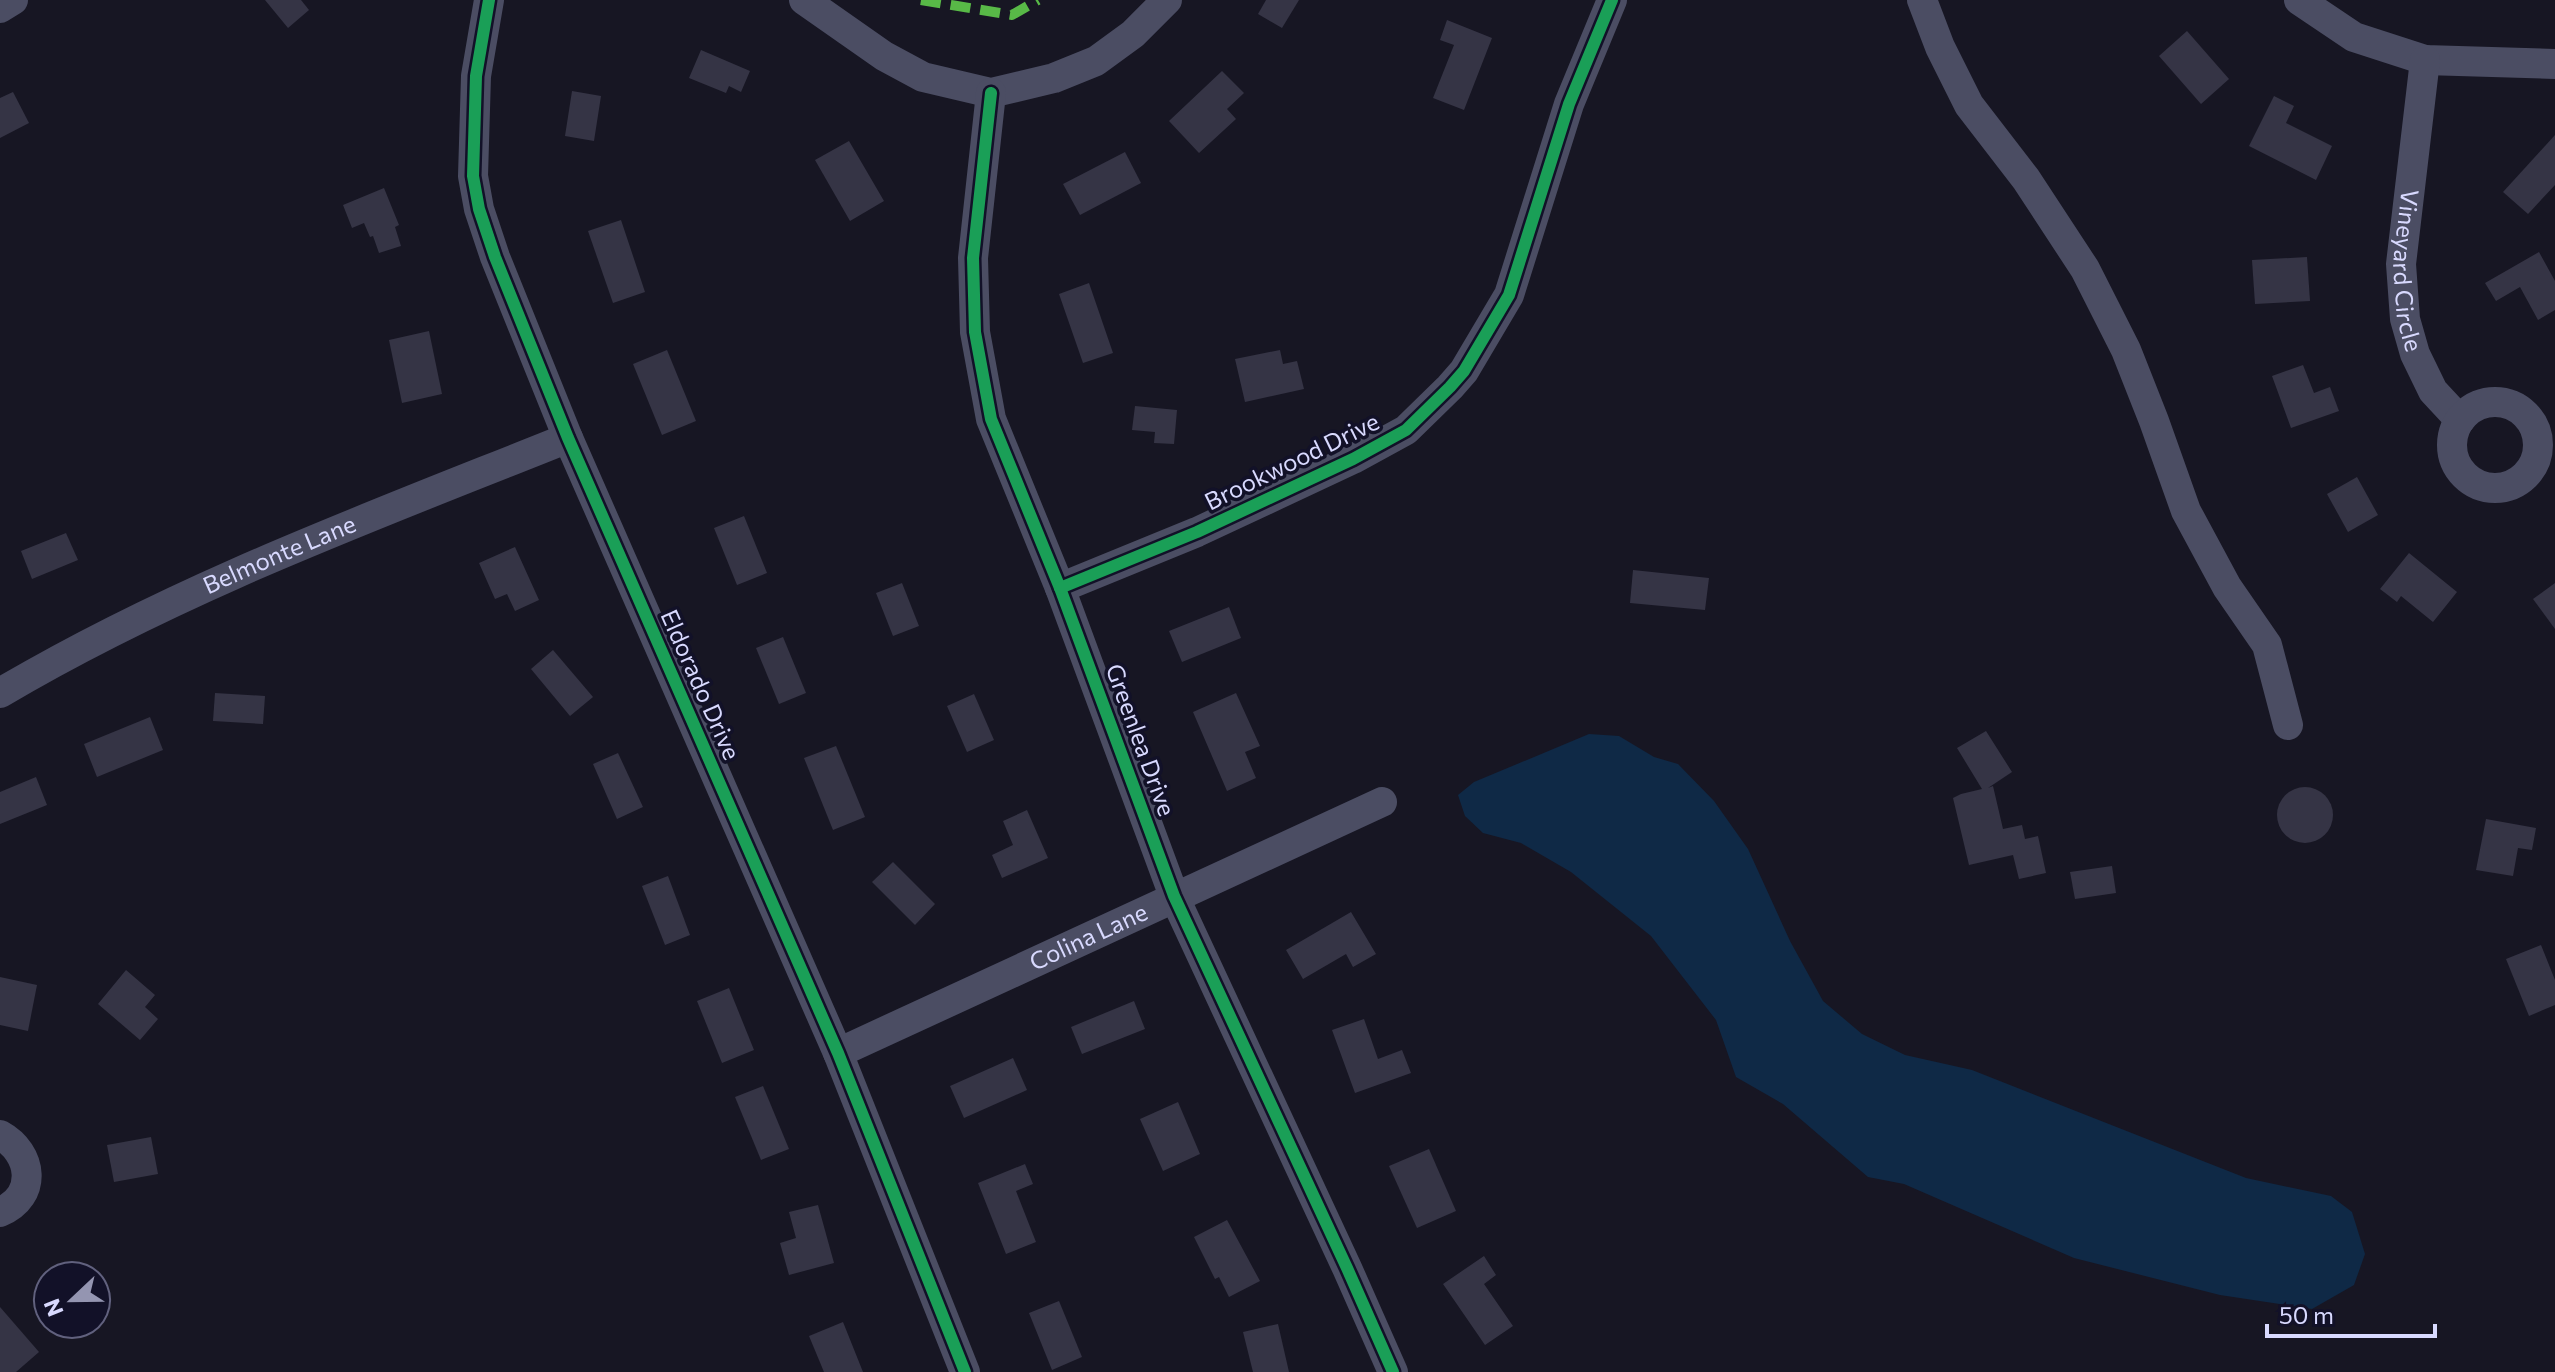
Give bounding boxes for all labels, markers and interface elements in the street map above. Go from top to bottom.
street label: Vineyard Circle [2388,188,2430,355]
street label: Brookwood Drive [1199,406,1383,515]
street label: Belmonte Lane [198,508,360,599]
street label: Eldorado Drive [655,605,747,764]
street label: Greenlea Drive [1100,659,1182,819]
street label: Colina Lane [1024,896,1152,976]
north arrow [32,1260,112,1340]
scale bar [2267,1288,2435,1338]
text: N [37,1295,69,1320]
text: 50 m [2279,1300,2334,1329]

